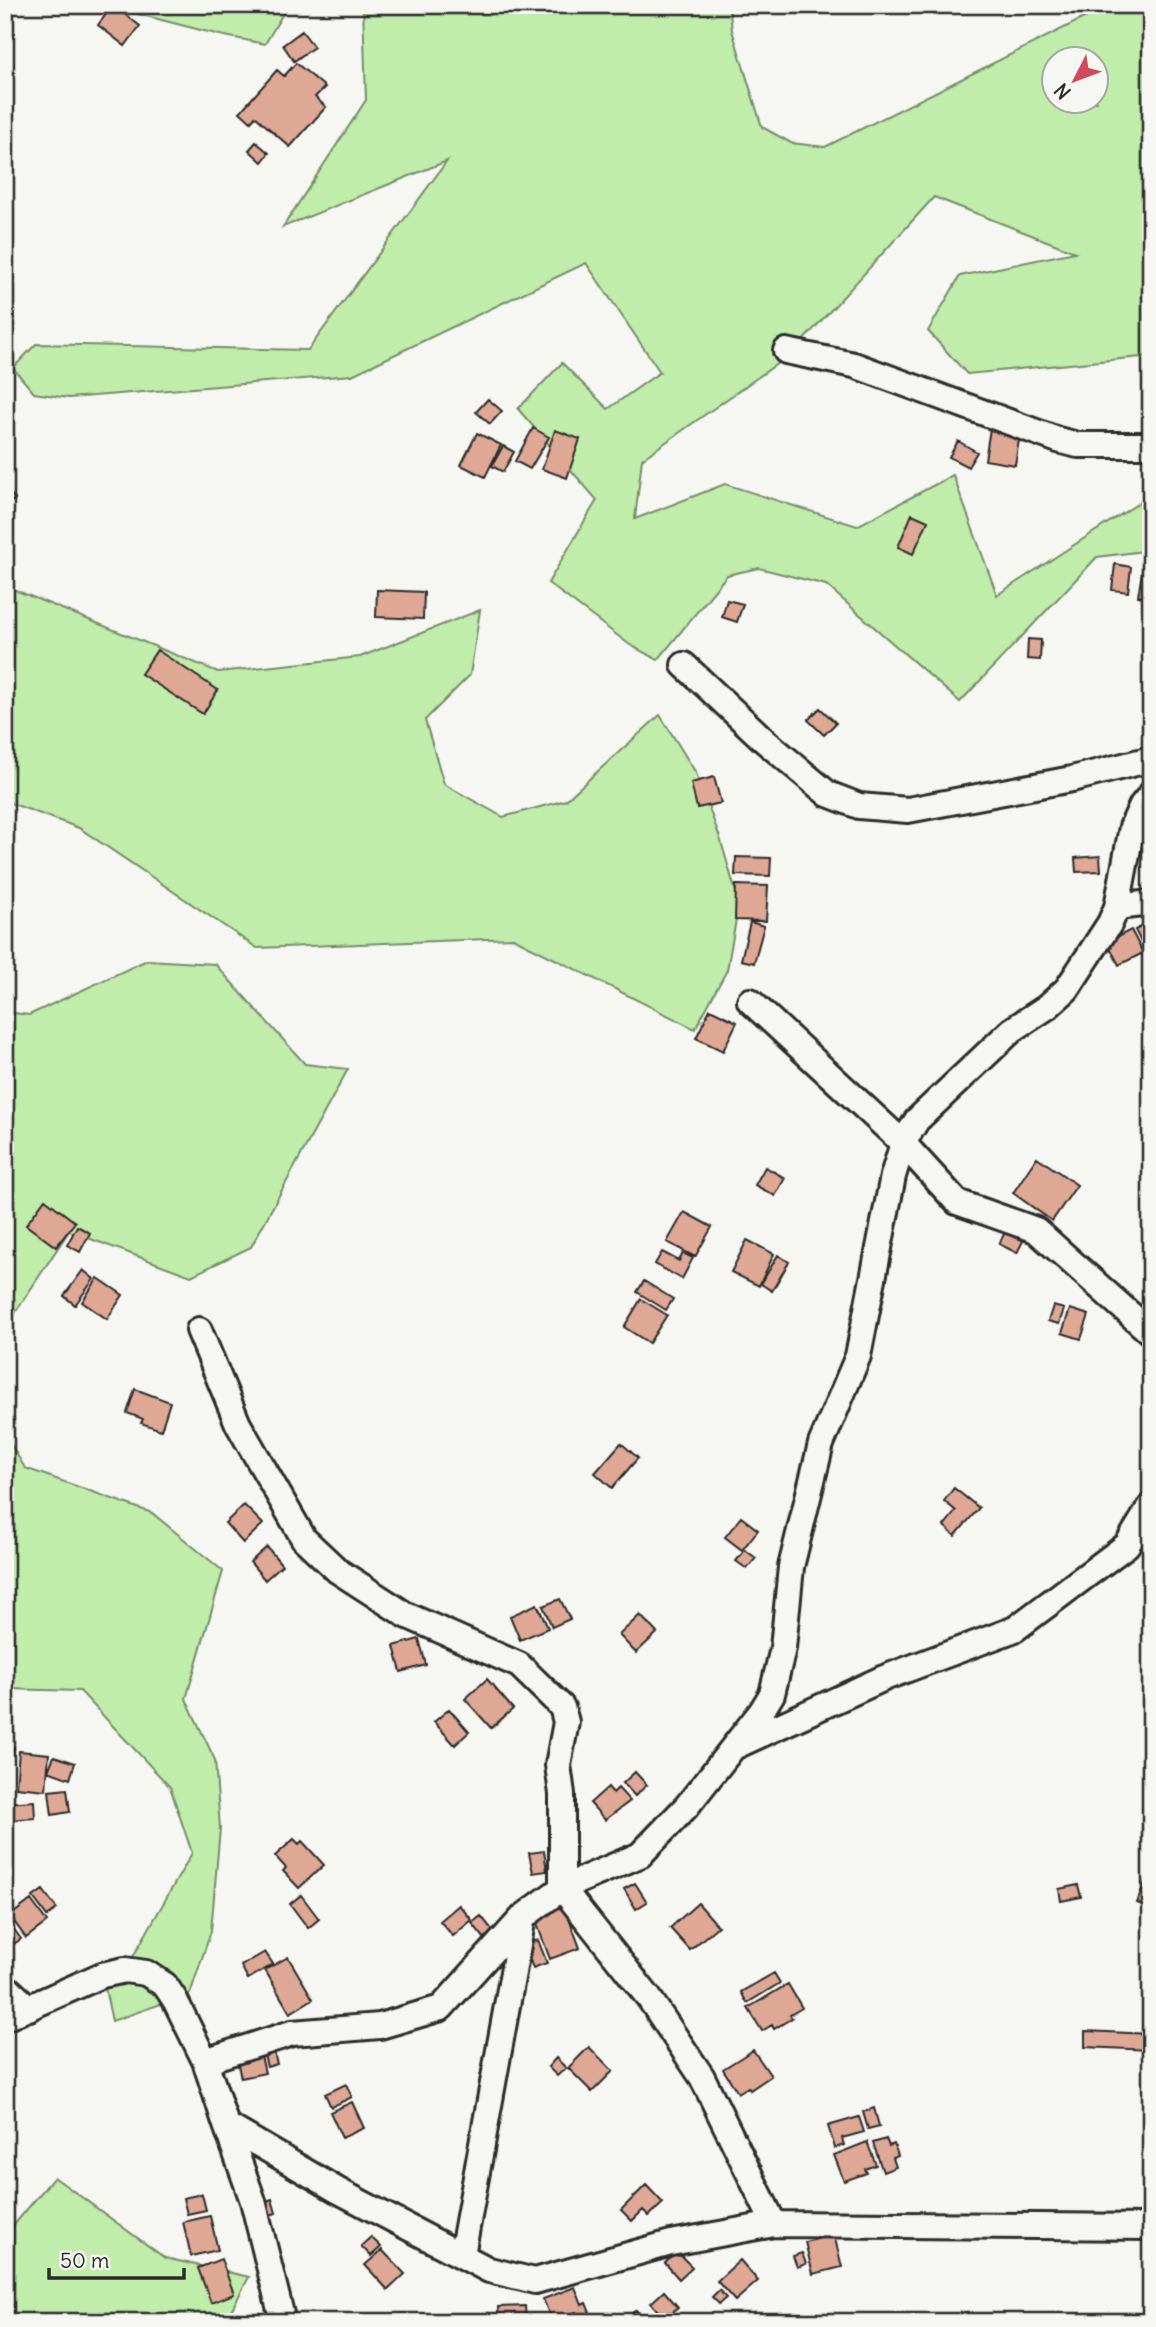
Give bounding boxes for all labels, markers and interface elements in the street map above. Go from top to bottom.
north arrow [1040,46,1110,116]
text: N [1049,78,1076,104]
scale bar [49,2236,184,2280]
text: 50 m [60,2247,109,2274]

